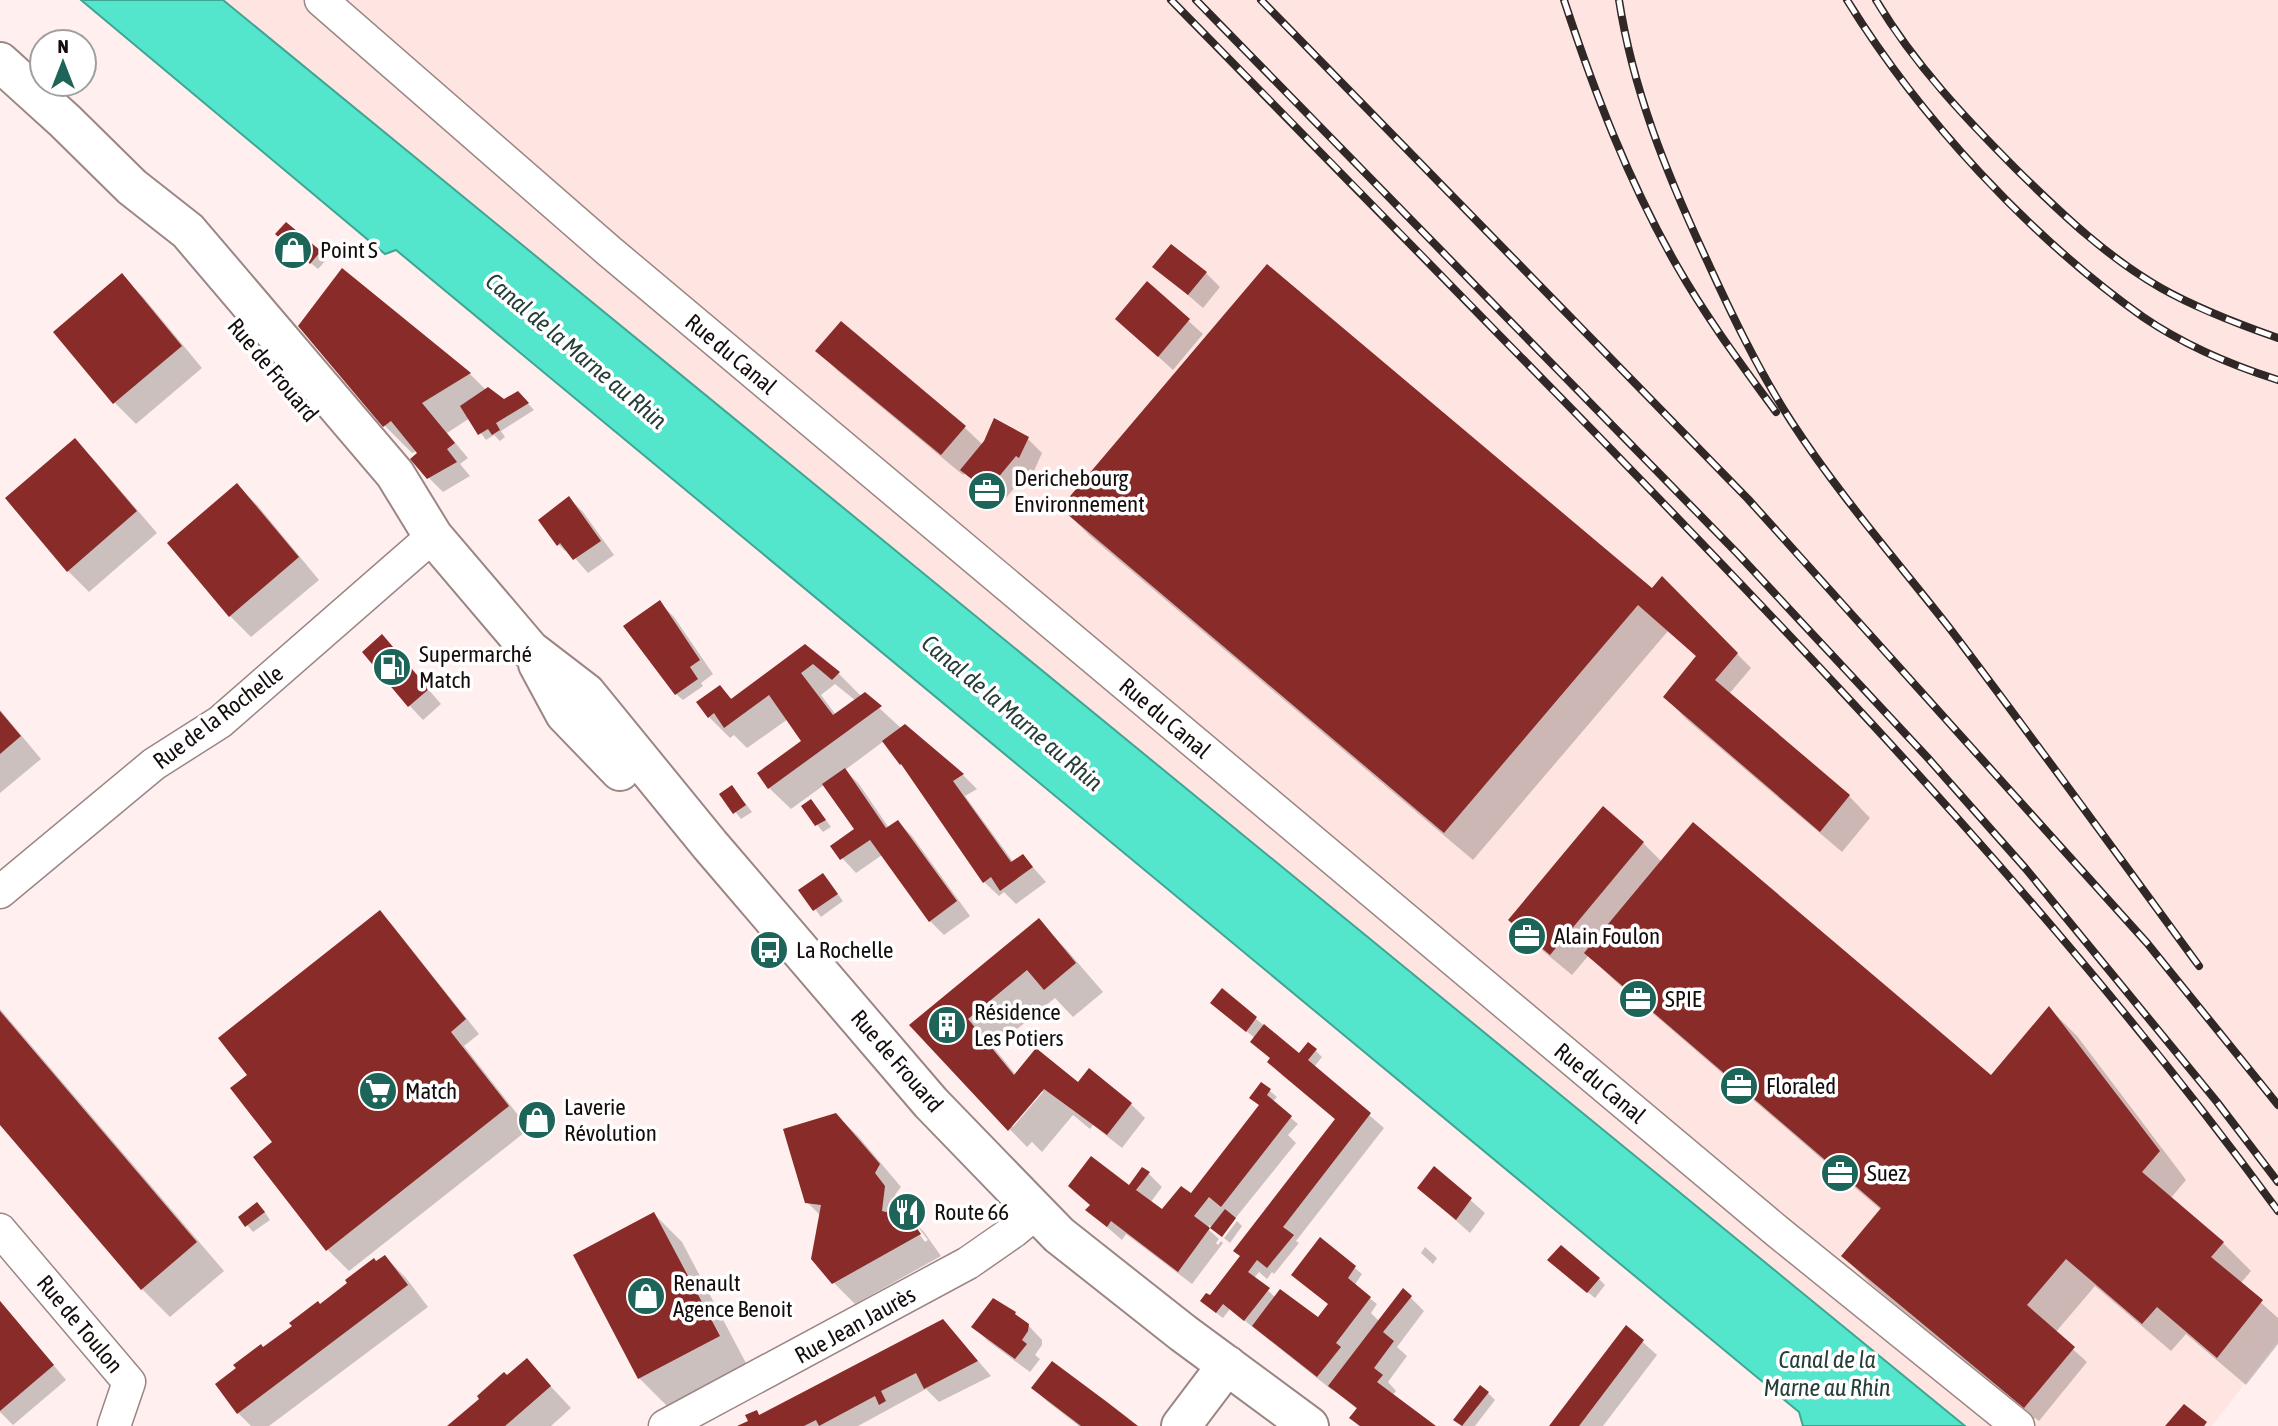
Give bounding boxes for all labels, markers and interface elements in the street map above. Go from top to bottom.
north arrow [28,28,98,98]
text: N [57,35,69,57]
shop icon: Point S [272,229,314,271]
place label: Point S [320,237,378,263]
water label: Canal de la Marne au Rhin [481,267,672,434]
street label: Rue du Canal [680,309,782,399]
street label: Rue de Frouard [222,313,324,427]
place label: Derichebourg Environnement [1014,465,1145,517]
office icon: Derichebourg Environnement [966,470,1008,512]
water label: Canal de la Marne au Rhin [917,629,1108,796]
place label: Supermarché Match [419,641,532,693]
fuel station icon: Supermarché Match [371,646,413,688]
street label: Rue de la Rochelle [148,660,288,774]
street label: Rue du Canal [1114,673,1216,763]
office icon: Alain Foulon [1506,915,1548,957]
place label: Alain Foulon [1554,923,1660,949]
bus stop icon: La Rochelle [748,929,790,971]
place label: La Rochelle [796,937,894,963]
office icon: SPIE [1617,978,1659,1020]
place label: SPIE [1665,986,1702,1012]
place label: Résidence Les Potiers [974,999,1064,1051]
building icon: Résidence Les Potiers [926,1004,968,1046]
street label: Rue de Frouard [846,1005,948,1117]
street label: Rue du Canal [1549,1038,1651,1128]
office icon: Floraled [1718,1065,1760,1107]
supermarket icon: Match [357,1070,399,1112]
place label: Floraled [1766,1073,1836,1099]
place label: Match [405,1078,457,1104]
place label: Laverie Révolution [564,1094,657,1146]
shop icon: Laverie Révolution [516,1099,558,1141]
office icon: Suez [1819,1152,1861,1194]
place label: Suez [1867,1160,1907,1186]
restaurant icon: Route 66 [886,1191,928,1233]
place label: Route 66 [934,1199,1009,1225]
street label: Rue de Toulon [32,1270,128,1378]
place label: Renault Agence Benoit [673,1270,793,1322]
shop icon: Renault Agence Benoit [625,1275,667,1317]
street label: Rue Jean Jaurès [790,1281,920,1369]
water label: Canal de la Marne au Rhin [1764,1346,1891,1401]

